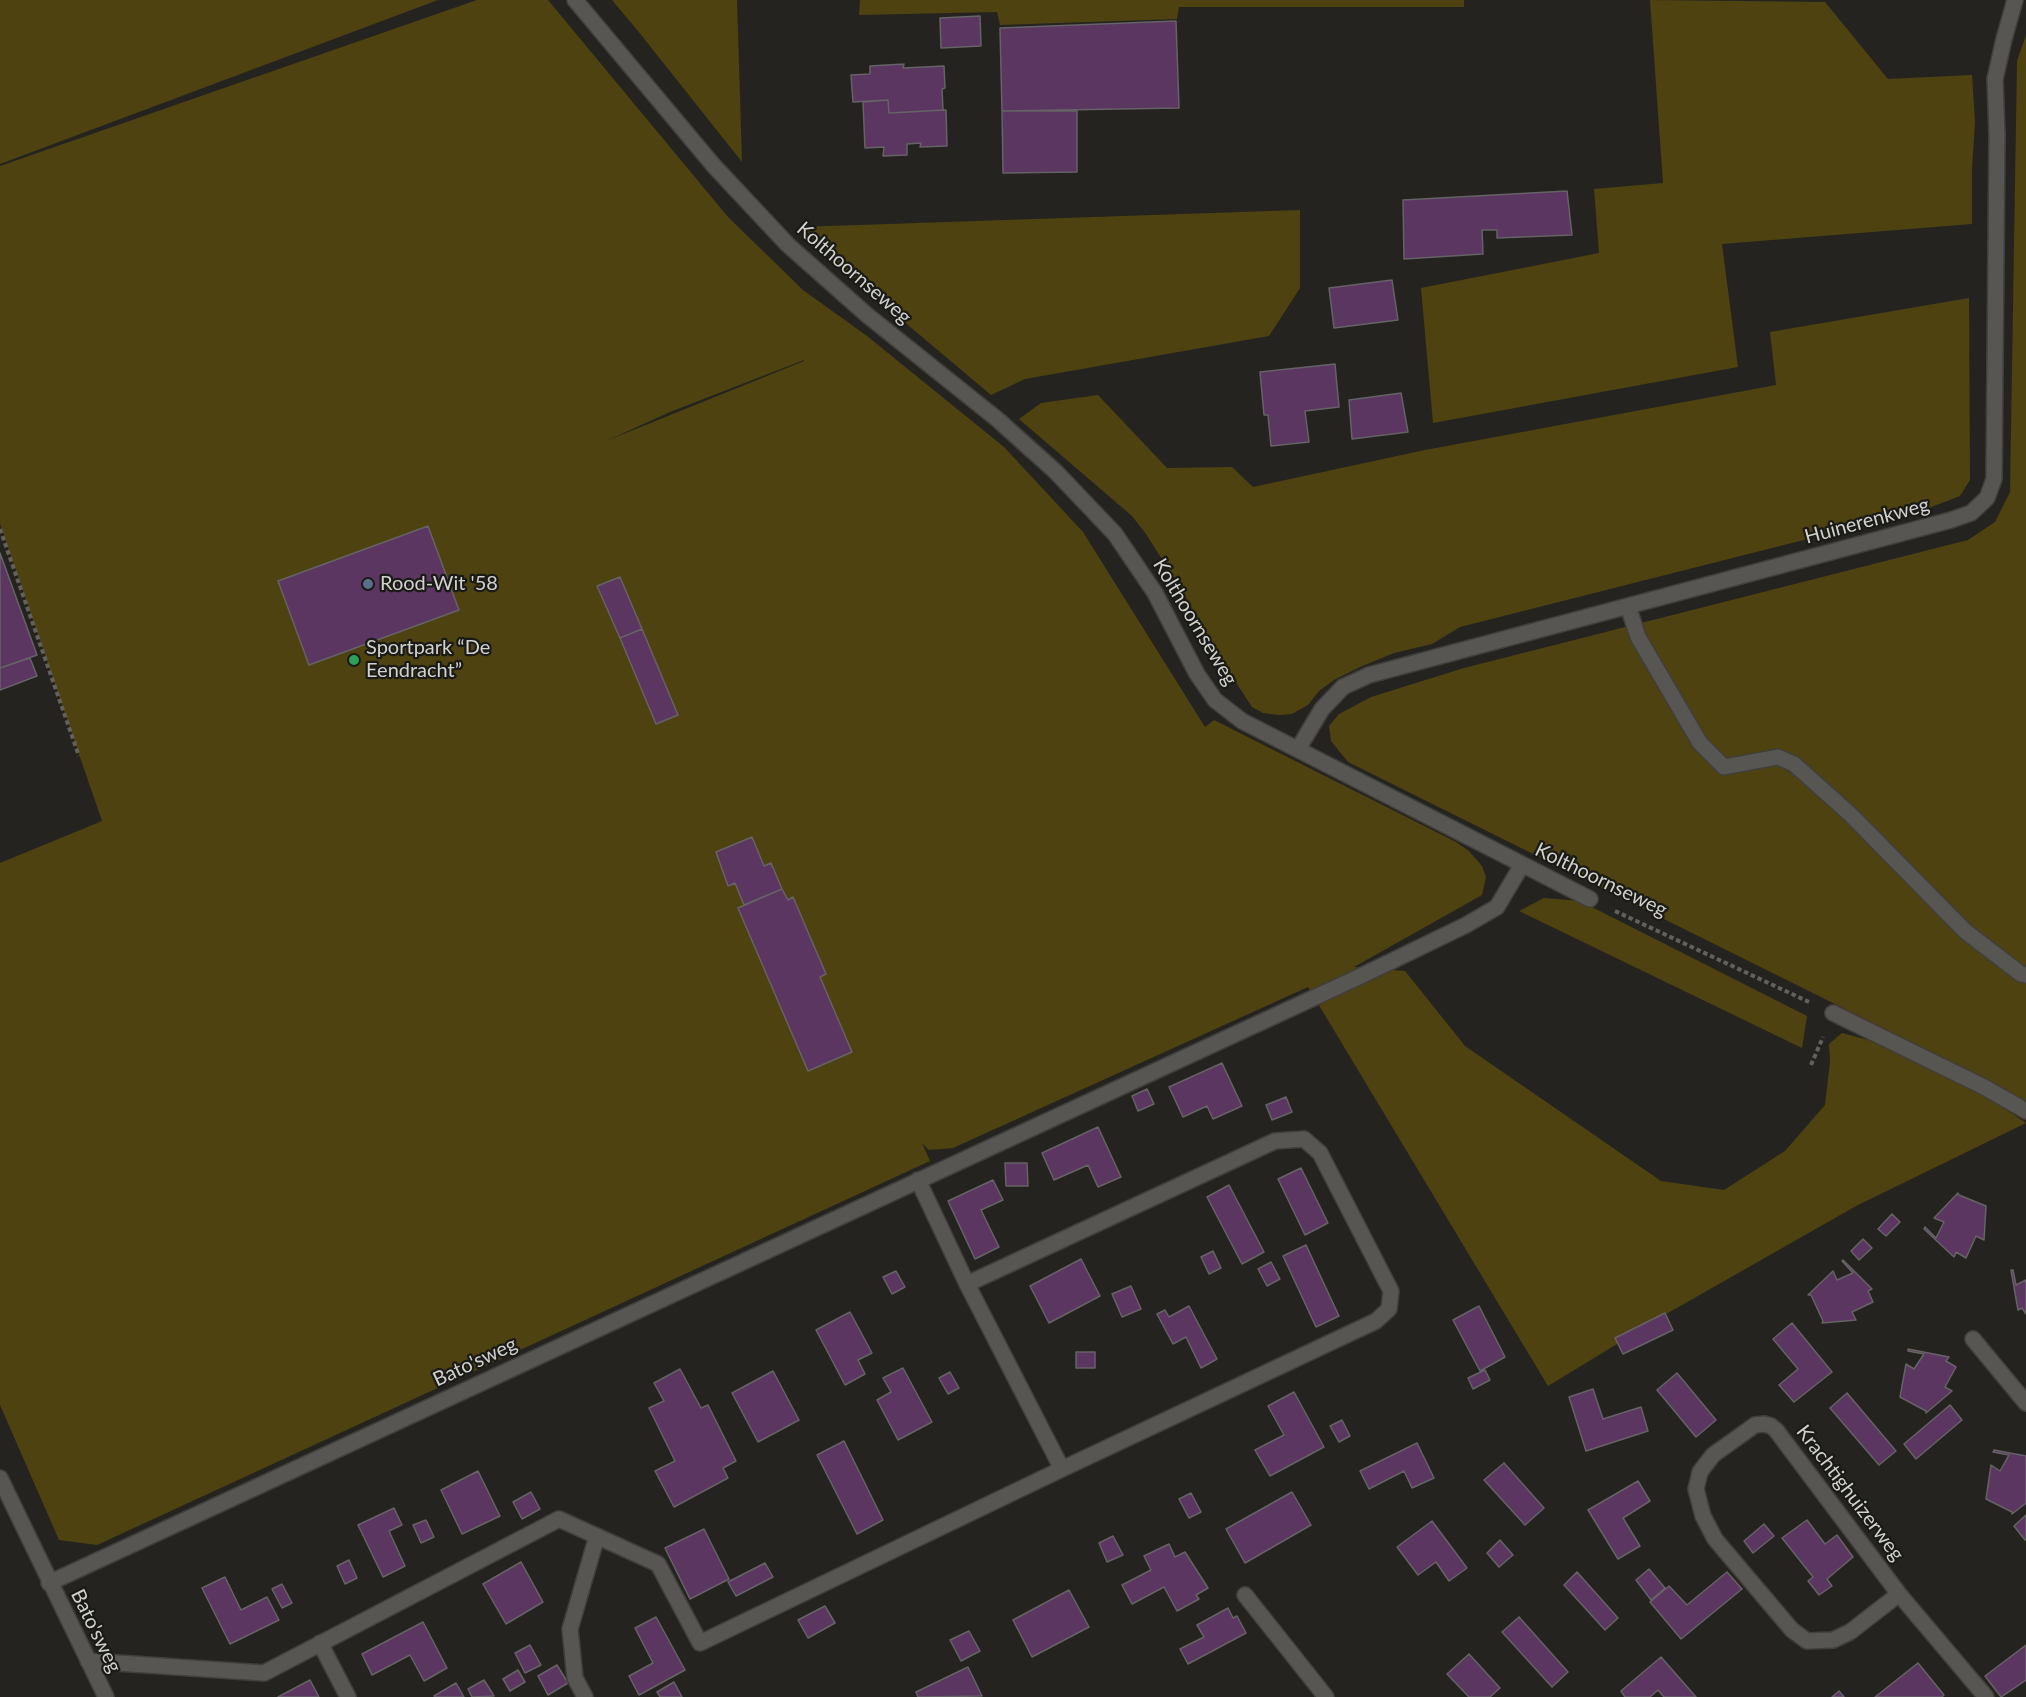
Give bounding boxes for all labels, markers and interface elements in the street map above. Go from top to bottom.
street label: Kolthoornseweg [792,217,916,329]
street label: Huinerenkweg [1802,493,1932,549]
street label: Kolthoornseweg [1148,554,1242,690]
place label: Rood-Wit '58 [380,572,498,596]
marker: Rood-Wit '58 [361,577,375,591]
place label: Sportpark “De Eendracht” [366,636,490,683]
marker: Sportpark “De Eendracht” [347,653,361,667]
street label: Kolthoornseweg [1531,838,1671,922]
street label: Bato'sweg [429,1332,521,1392]
street label: Krachtighuizerweg [1791,1420,1909,1566]
street label: Bato'sweg [66,1585,126,1677]

